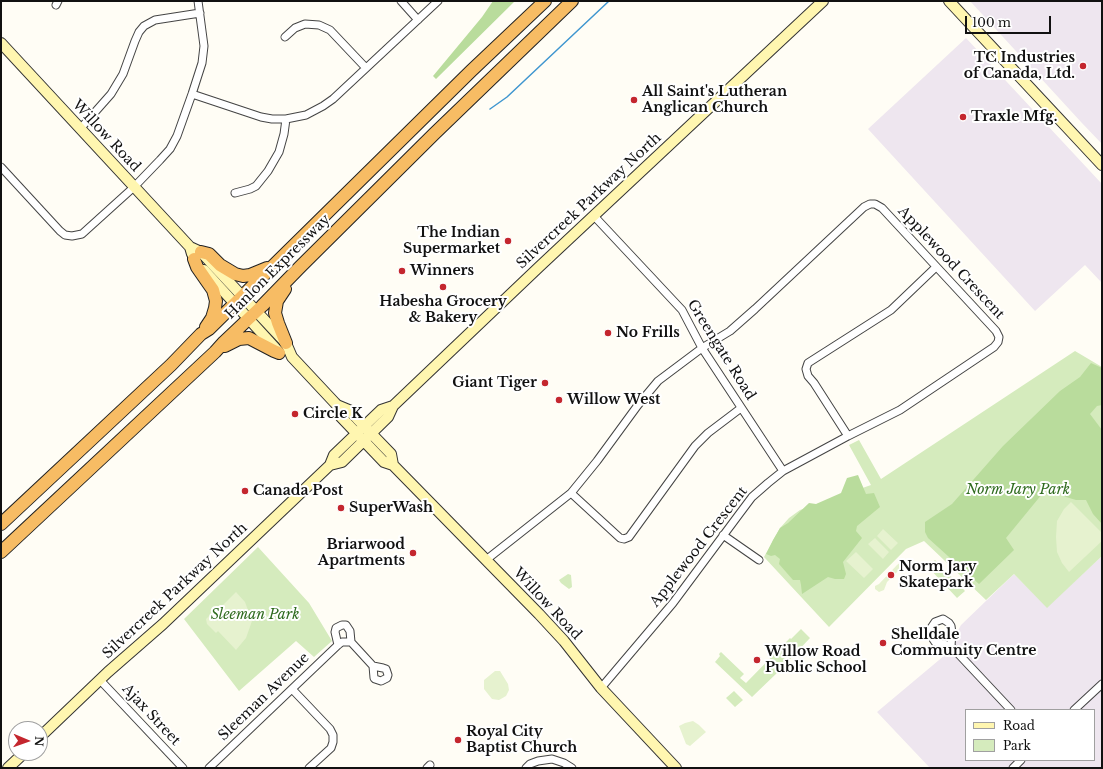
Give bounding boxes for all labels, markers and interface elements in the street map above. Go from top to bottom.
scale bar [967,8,1053,34]
text: 100 m [972,15,1011,30]
place label: TC Industries of Canada, Ltd. [964,50,1075,82]
marker: TC Industries of Canada, Ltd. [1078,61,1088,71]
place label: All Saint's Lutheran Anglican Church [642,84,787,116]
marker: All Saint's Lutheran Anglican Church [629,95,639,105]
street label: Willow Road [68,97,144,175]
place label: Traxle Mfg. [971,109,1057,125]
marker: Traxle Mfg. [958,112,968,122]
street label: Silvercreek Parkway North [513,130,665,272]
street label: Applewood Crescent [894,203,1008,323]
street label: Hanlon Expressway [222,211,334,323]
place label: The Indian Supermarket [403,225,500,258]
marker: The Indian Supermarket [503,236,513,246]
place label: Winners [410,263,474,279]
marker: Winners [397,266,407,276]
marker: Habesha Grocery & Bakery [438,282,448,292]
place label: Habesha Grocery & Bakery [379,294,507,326]
street label: Greengate Road [683,297,759,403]
place label: No Frills [616,325,680,341]
marker: No Frills [603,328,613,338]
place label: Giant Tiger [452,375,537,391]
marker: Giant Tiger [540,378,550,388]
place label: Willow West [567,392,660,408]
marker: Willow West [554,395,564,405]
place label: Circle K [303,406,363,422]
marker: Circle K [290,409,300,419]
park label: Norm Jary Park [966,482,1070,498]
place label: Canada Post [253,483,343,499]
street label: Applewood Crescent [647,483,751,611]
marker: Canada Post [240,486,250,496]
place label: SuperWash [349,500,433,516]
marker: SuperWash [336,503,346,513]
street label: Silvercreek Parkway North [99,520,251,662]
place label: Briarwood Apartments [318,537,405,570]
marker: Briarwood Apartments [408,548,418,558]
place label: Norm Jary Skatepark [899,559,977,592]
street label: Willow Road [509,565,585,643]
marker: Norm Jary Skatepark [886,570,896,580]
park label: Sleeman Park [211,607,299,623]
place label: Shelldale Community Centre [891,627,1036,660]
marker: Shelldale Community Centre [878,638,888,648]
place label: Willow Road Public School [765,644,867,676]
street label: Sleeman Avenue [215,649,313,745]
marker: Willow Road Public School [752,655,762,665]
street label: Ajax Street [118,681,184,749]
legend [965,709,1095,761]
text: Road [1003,718,1035,733]
north arrow [8,721,48,761]
place label: Royal City Baptist Church [466,724,577,756]
marker: Royal City Baptist Church [453,735,463,745]
text: N [32,736,46,747]
text: Park [1003,738,1031,753]

